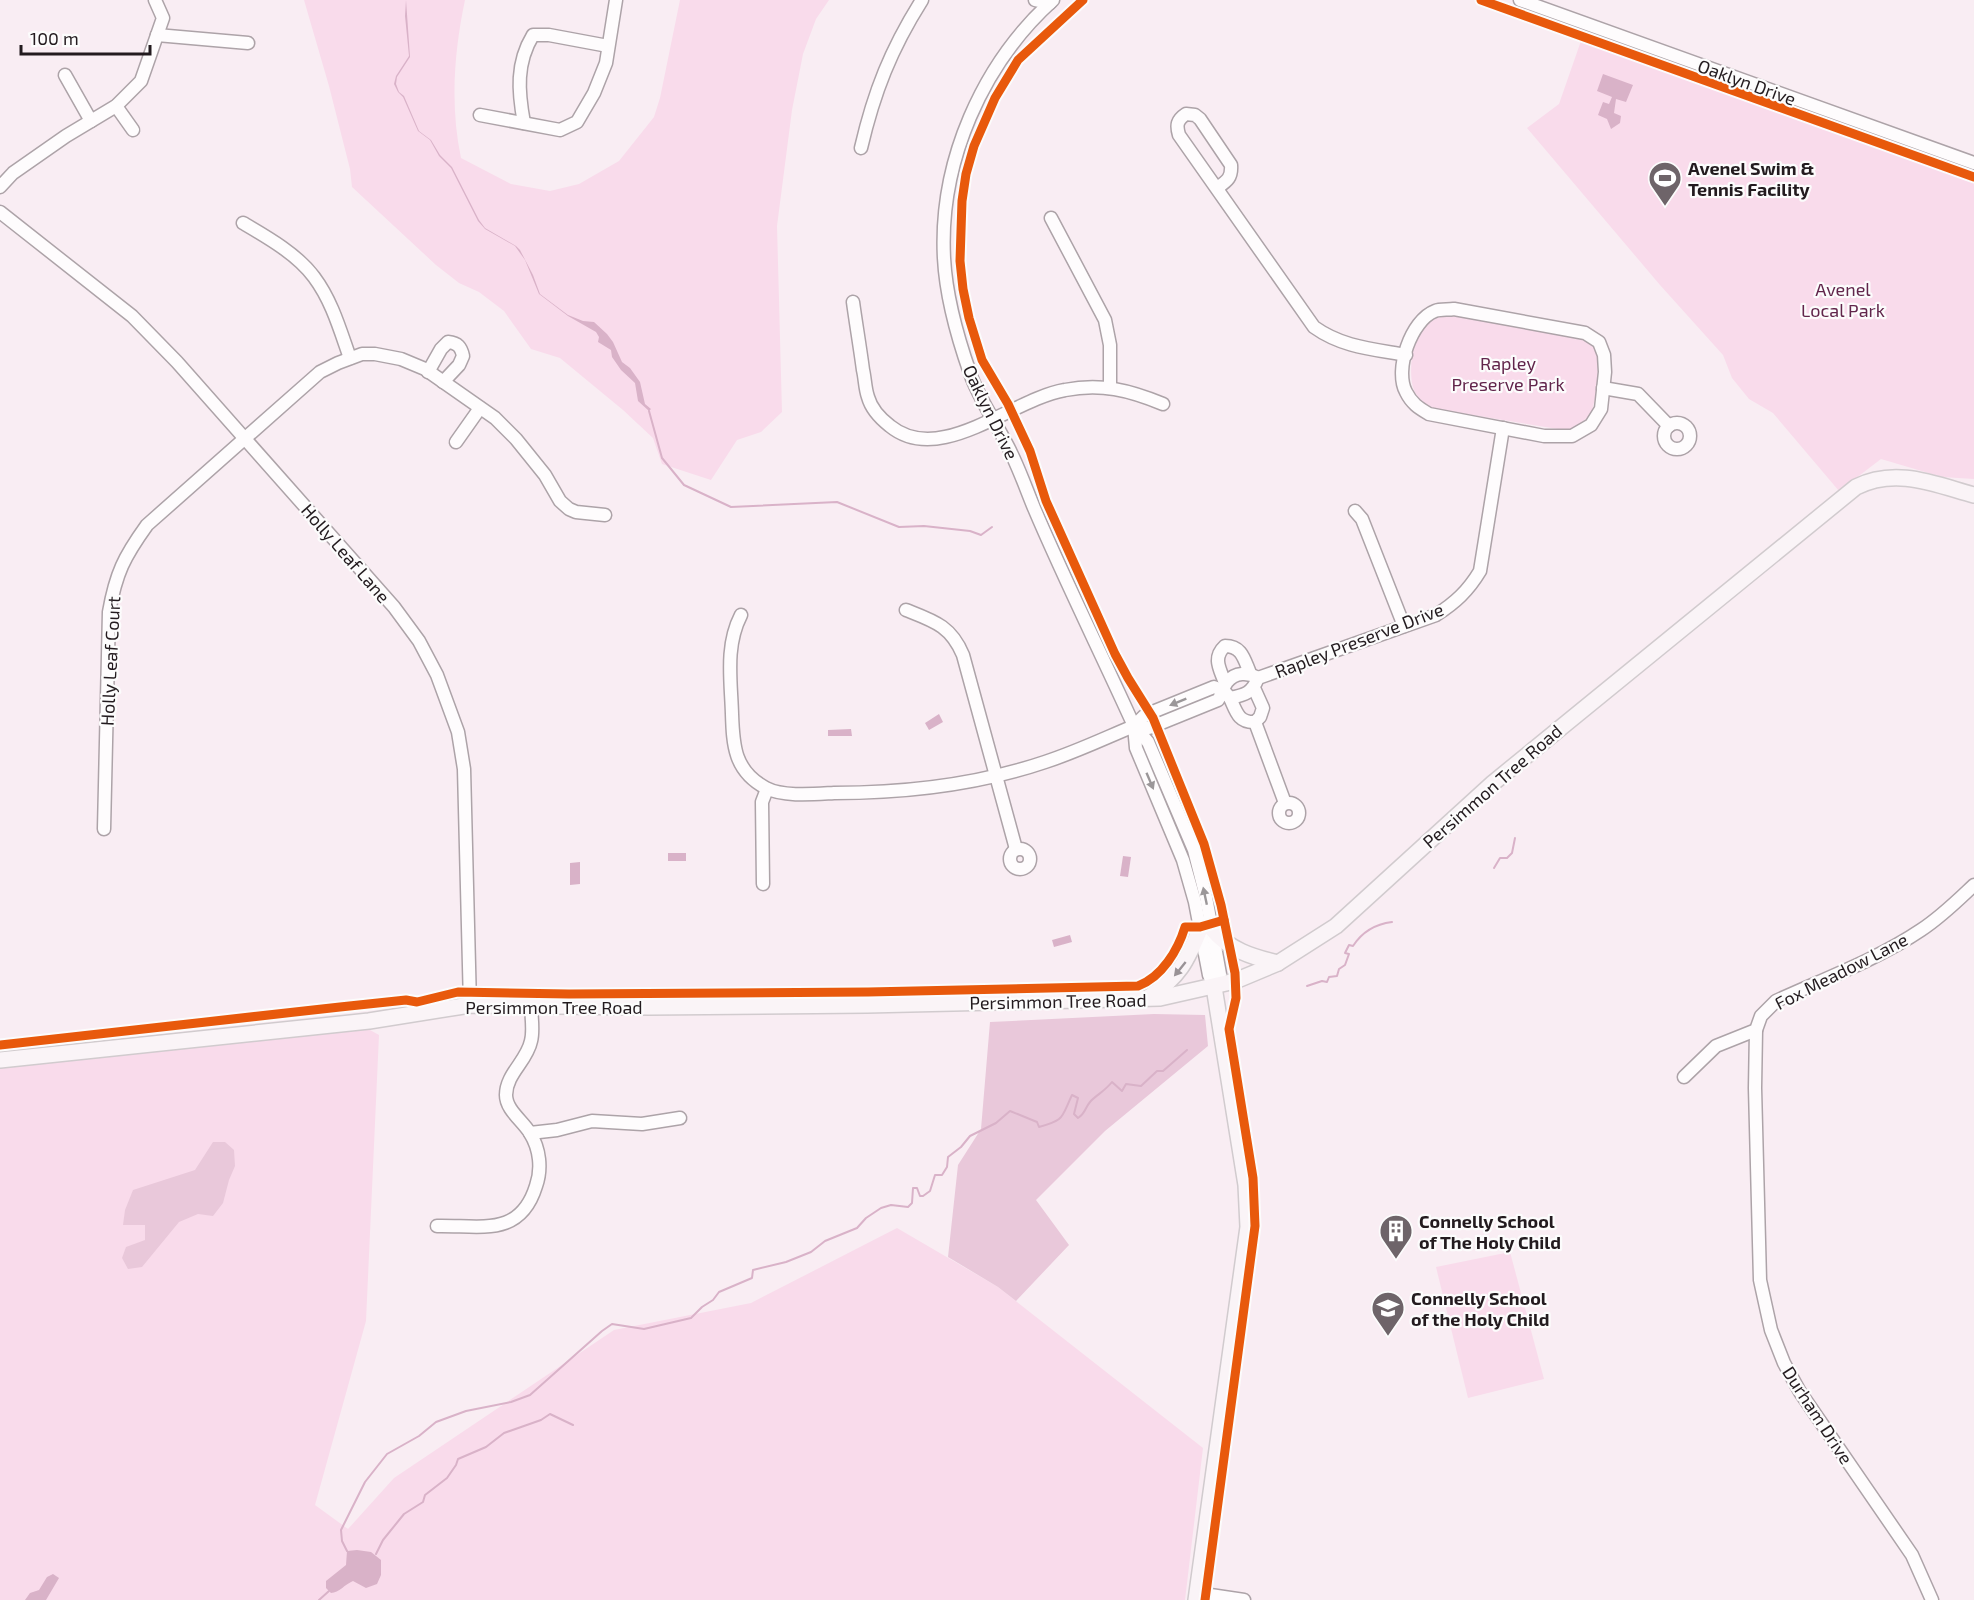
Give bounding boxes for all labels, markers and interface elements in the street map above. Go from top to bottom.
scale bar [21,18,150,56]
text: 100 m [30,27,79,49]
street label: Oaklyn Drive [1695,54,1799,110]
place label: Avenel Swim & Tennis Facility [1688,157,1814,200]
sports icon: Avenel Swim & Tennis Facility [1647,160,1683,207]
park label: Avenel Local Park [1801,278,1885,321]
park label: Rapley Preserve Park [1451,352,1565,395]
street label: Oaklyn Drive [959,361,1023,463]
street label: Holly Leaf Lane [297,499,395,607]
street label: Holly Leaf Court [96,595,124,726]
street label: Rapley Preserve Drive [1272,598,1446,682]
one-way arrow [1168,697,1186,707]
street label: Persimmon Tree Road [1418,720,1566,852]
one-way arrow [1146,772,1155,790]
one-way arrow [1200,887,1210,905]
street label: Fox Meadow Lane [1771,928,1911,1014]
one-way arrow [1174,961,1187,977]
street label: Persimmon Tree Road [969,988,1147,1014]
street label: Persimmon Tree Road [465,996,643,1018]
place label: Connelly School of The Holy Child [1419,1210,1561,1253]
building icon: Connelly School of The Holy Child [1378,1213,1414,1260]
place label: Connelly School of the Holy Child [1411,1287,1550,1330]
school or university icon: Connelly School of the Holy Child [1370,1290,1406,1337]
street label: Durham Drive [1778,1362,1858,1468]

